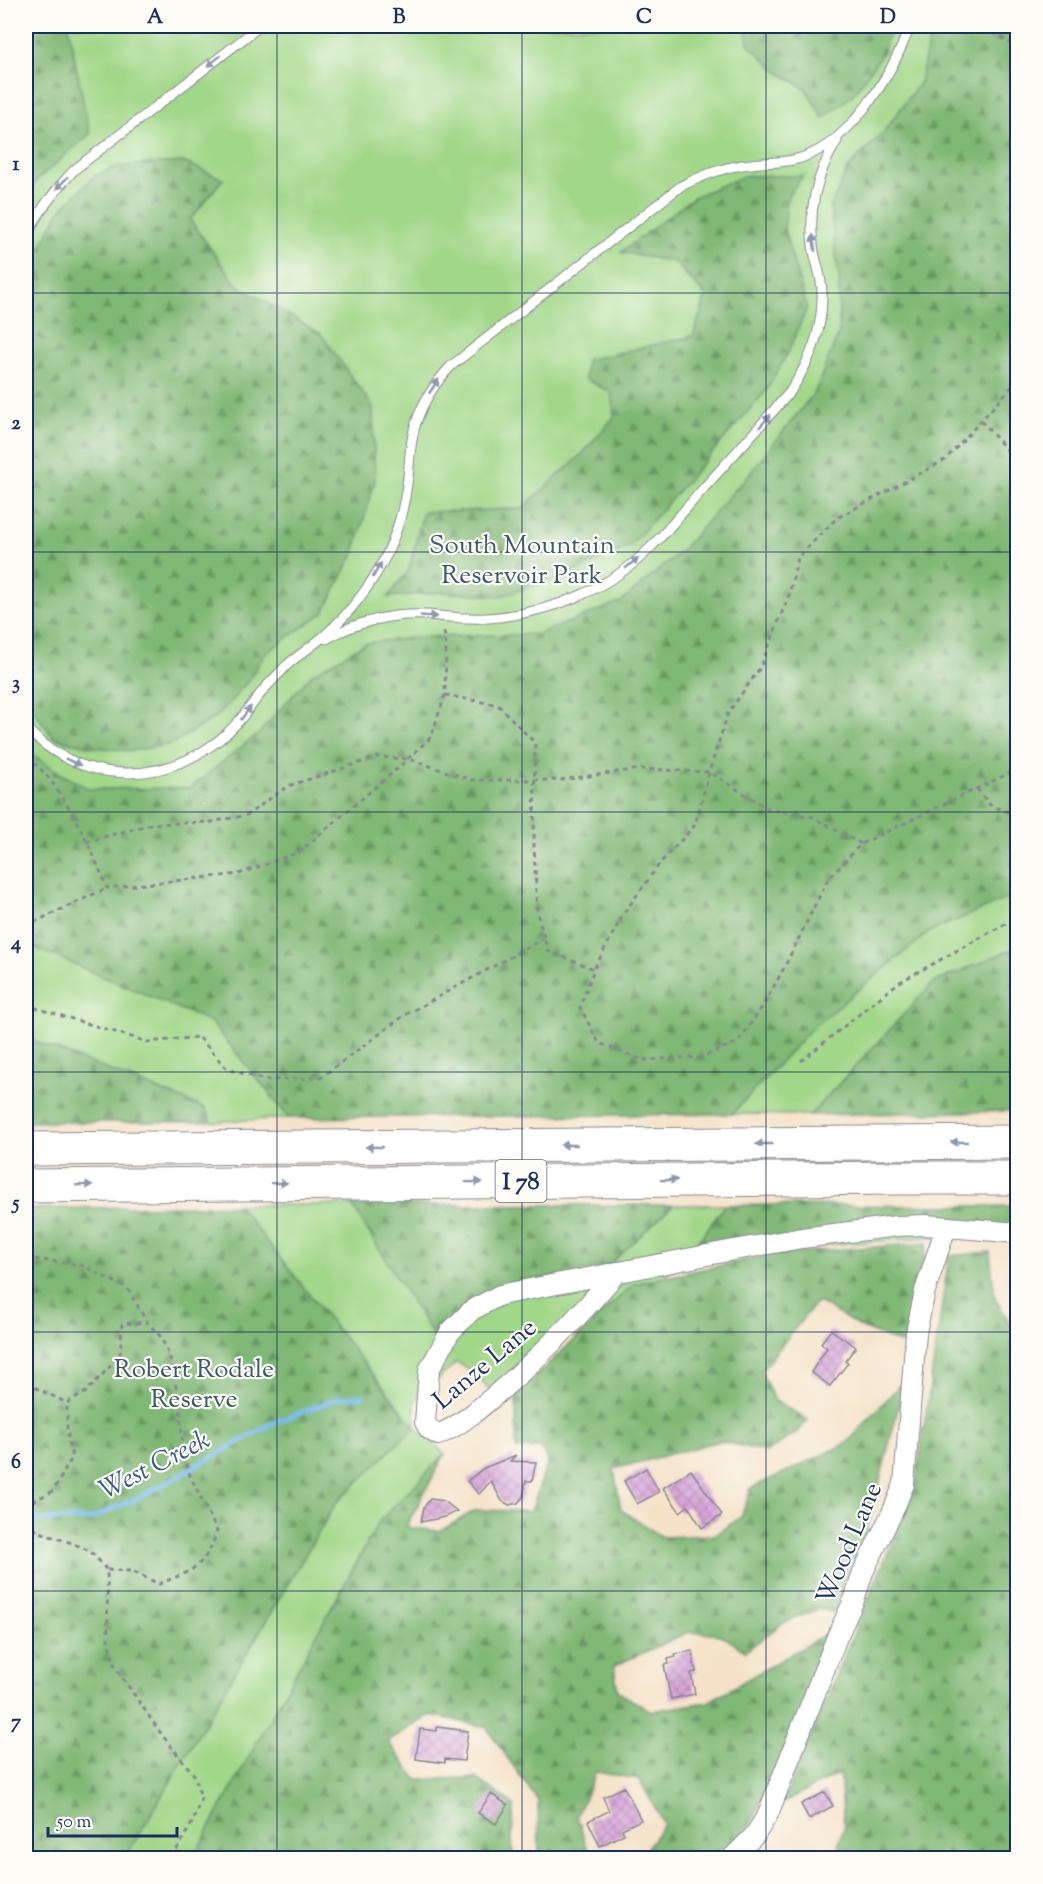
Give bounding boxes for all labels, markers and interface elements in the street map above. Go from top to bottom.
text: A [147,4,164,33]
text: B [393,4,406,33]
text: C [636,4,652,33]
text: D [880,4,896,33]
one-way arrow [206,55,222,68]
text: 1 [13,151,20,180]
one-way arrow [55,175,69,189]
one-way arrow [809,234,818,253]
one-way arrow [429,378,440,395]
text: 2 [11,410,21,439]
one-way arrow [758,413,772,428]
park label: South Mountain Reservoir Park [429,528,615,595]
one-way arrow [624,557,640,570]
one-way arrow [372,562,383,578]
one-way arrow [419,611,438,621]
text: 3 [12,670,20,699]
one-way arrow [240,705,252,720]
one-way arrow [64,757,81,766]
text: 4 [10,930,21,959]
one-way arrow [950,1137,969,1147]
one-way arrow [755,1139,774,1149]
one-way arrow [560,1140,579,1150]
one-way arrow [365,1142,384,1152]
road number: I 78 [496,1160,546,1202]
one-way arrow [659,1175,678,1185]
one-way arrow [464,1177,483,1186]
one-way arrow [269,1178,288,1188]
one-way arrow [74,1181,93,1190]
text: 5 [11,1190,20,1219]
street label: Lanze Lane [426,1310,546,1419]
park label: Robert Rodale Reserve [114,1352,274,1419]
water label: West Creek [93,1422,217,1511]
text: 6 [11,1449,21,1478]
street label: Wood Lane [808,1477,893,1611]
text: 7 [11,1709,22,1738]
scale bar [48,1800,177,1838]
text: 50 m [56,1810,92,1836]

